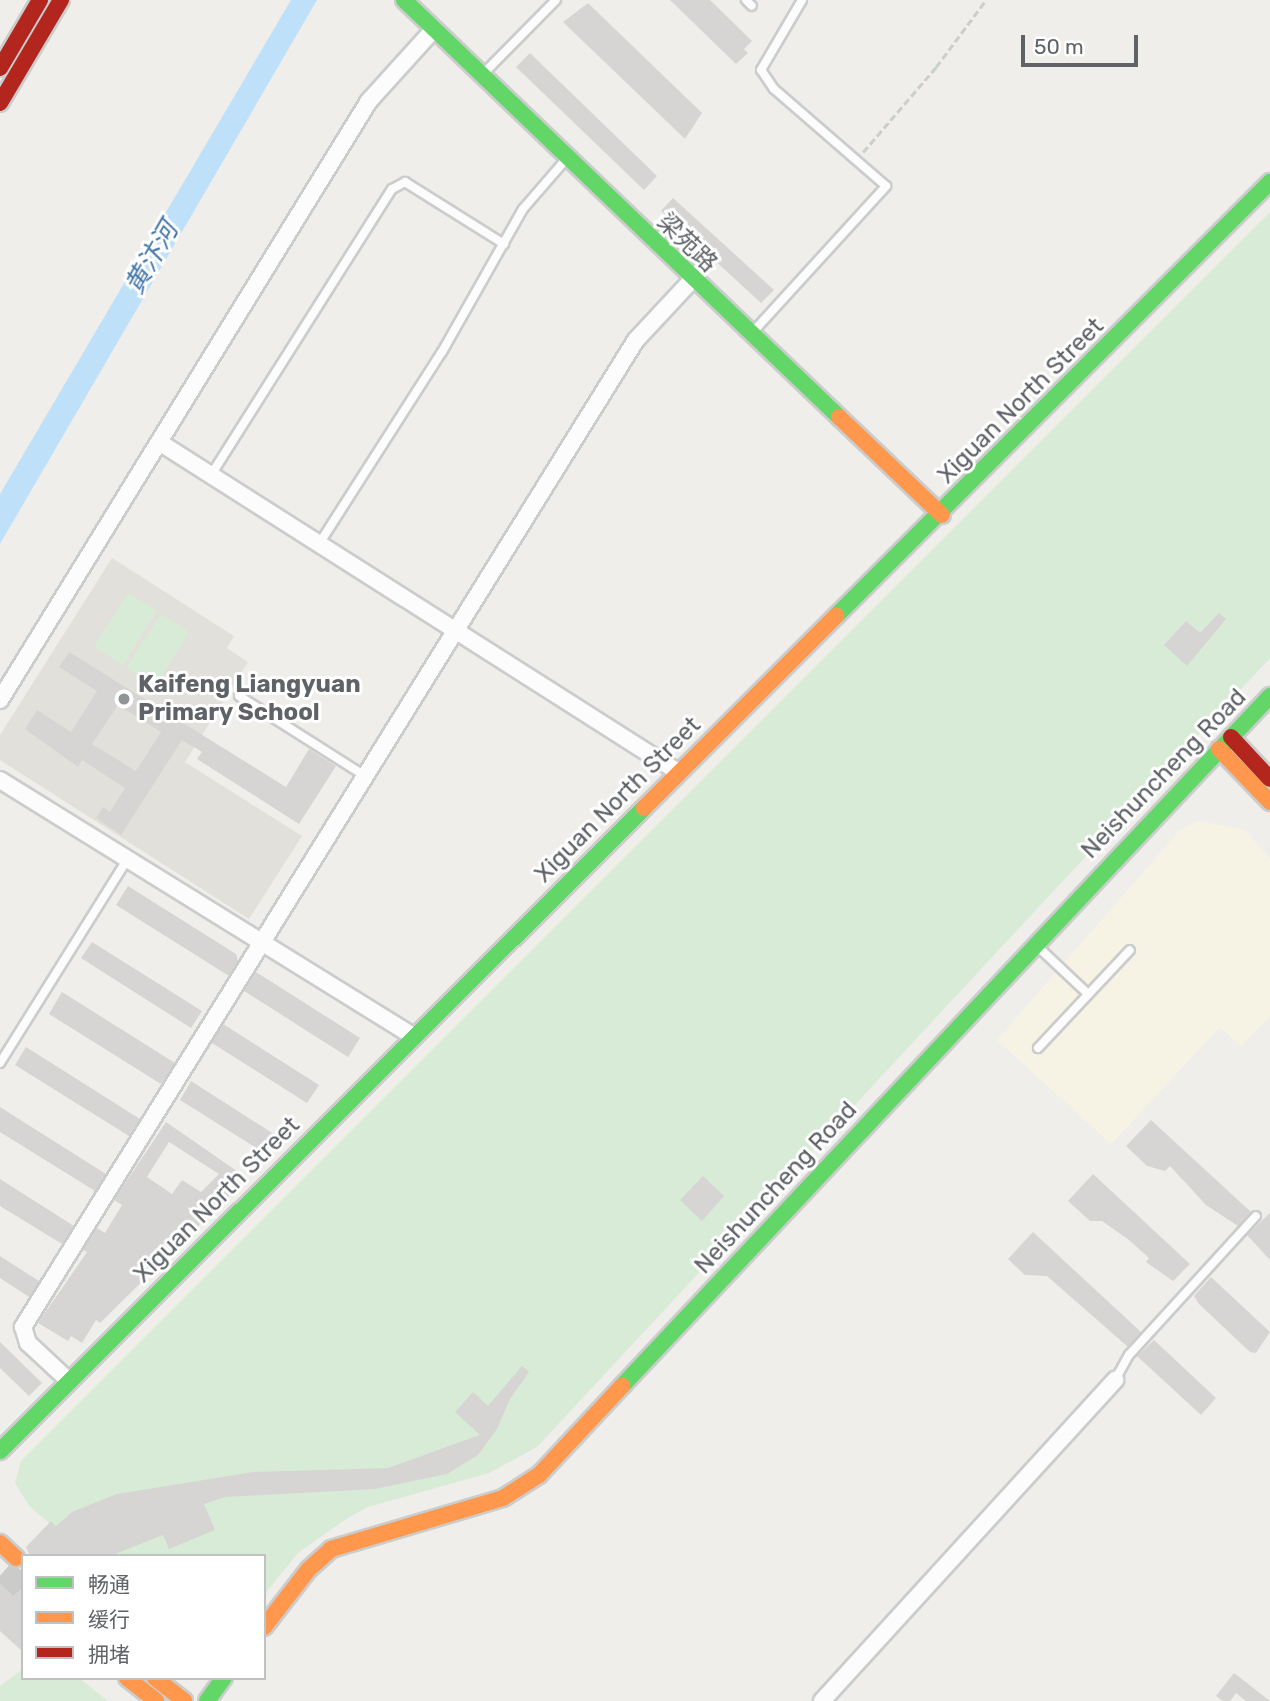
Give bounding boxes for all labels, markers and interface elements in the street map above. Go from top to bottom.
scale bar [1025,21,1142,65]
text: 50 m [1034,34,1084,59]
street label: 梁苑路 [651,208,723,278]
water label: 黄汴河 [119,216,185,300]
street label: Xiguan North Street [932,312,1110,490]
place label: Kaifeng Liangyuan Primary School [138,671,361,727]
street label: Neishuncheng Road [1076,683,1252,865]
marker: Kaifeng Liangyuan Primary School [116,691,132,707]
street label: Xiguan North Street [529,711,707,889]
street label: Neishuncheng Road [689,1096,863,1280]
street label: Xiguan North Street [128,1111,306,1289]
legend [21,1554,266,1680]
text: 畅通 [88,1572,130,1597]
text: 缓行 [88,1607,130,1632]
text: 拥堵 [88,1642,130,1667]

